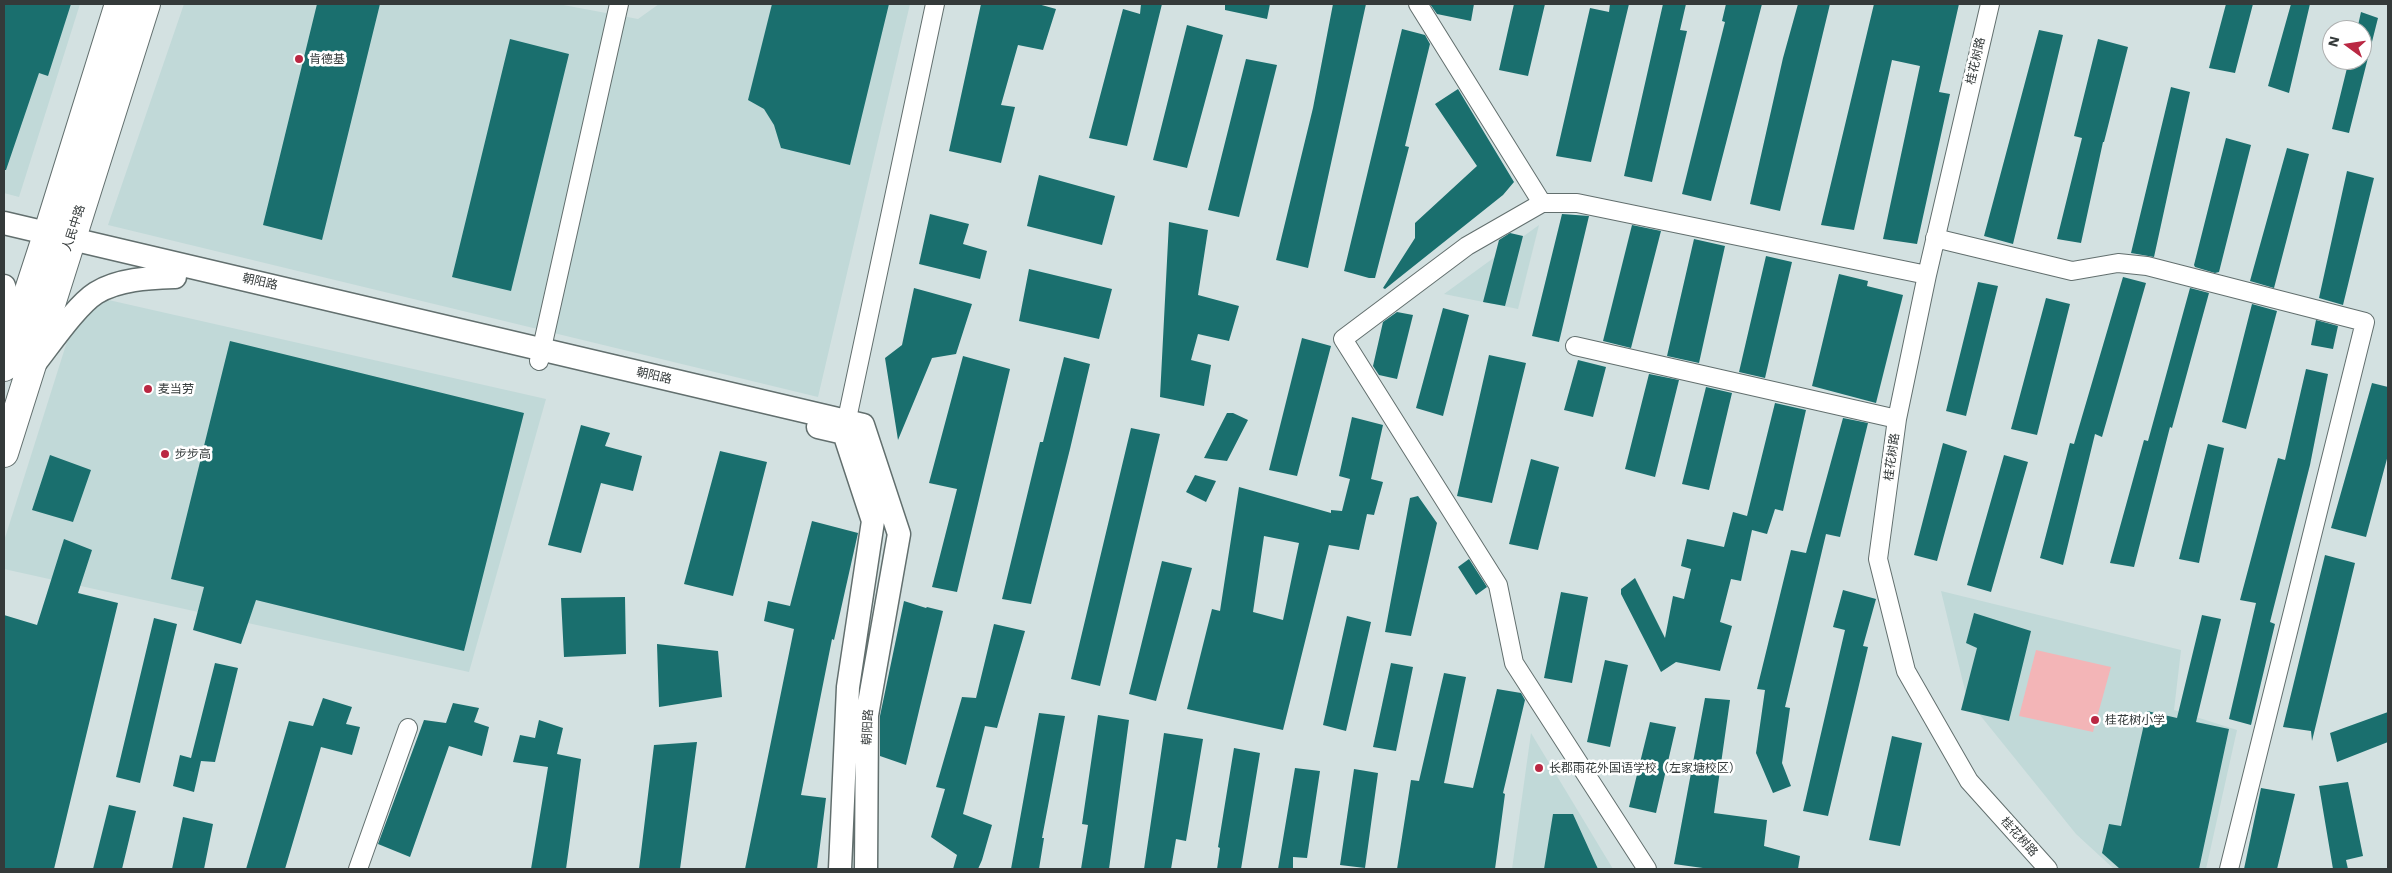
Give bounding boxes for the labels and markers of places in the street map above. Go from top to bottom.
place label: 肯德基 [309,52,345,66]
marker: 肯德基 [293,53,305,65]
place label: 麦当劳 [158,382,194,396]
marker: 麦当劳 [142,383,154,395]
place label: 步步高 [175,447,211,461]
marker: 步步高 [159,448,171,460]
place label: 桂花树小学 [2105,713,2165,727]
marker: 桂花树小学 [2089,714,2101,726]
place label: 长郡雨花外国语学校（左家塘校区） [1549,761,1741,775]
marker: 长郡雨花外国语学校（左家塘校区） [1533,762,1545,774]

